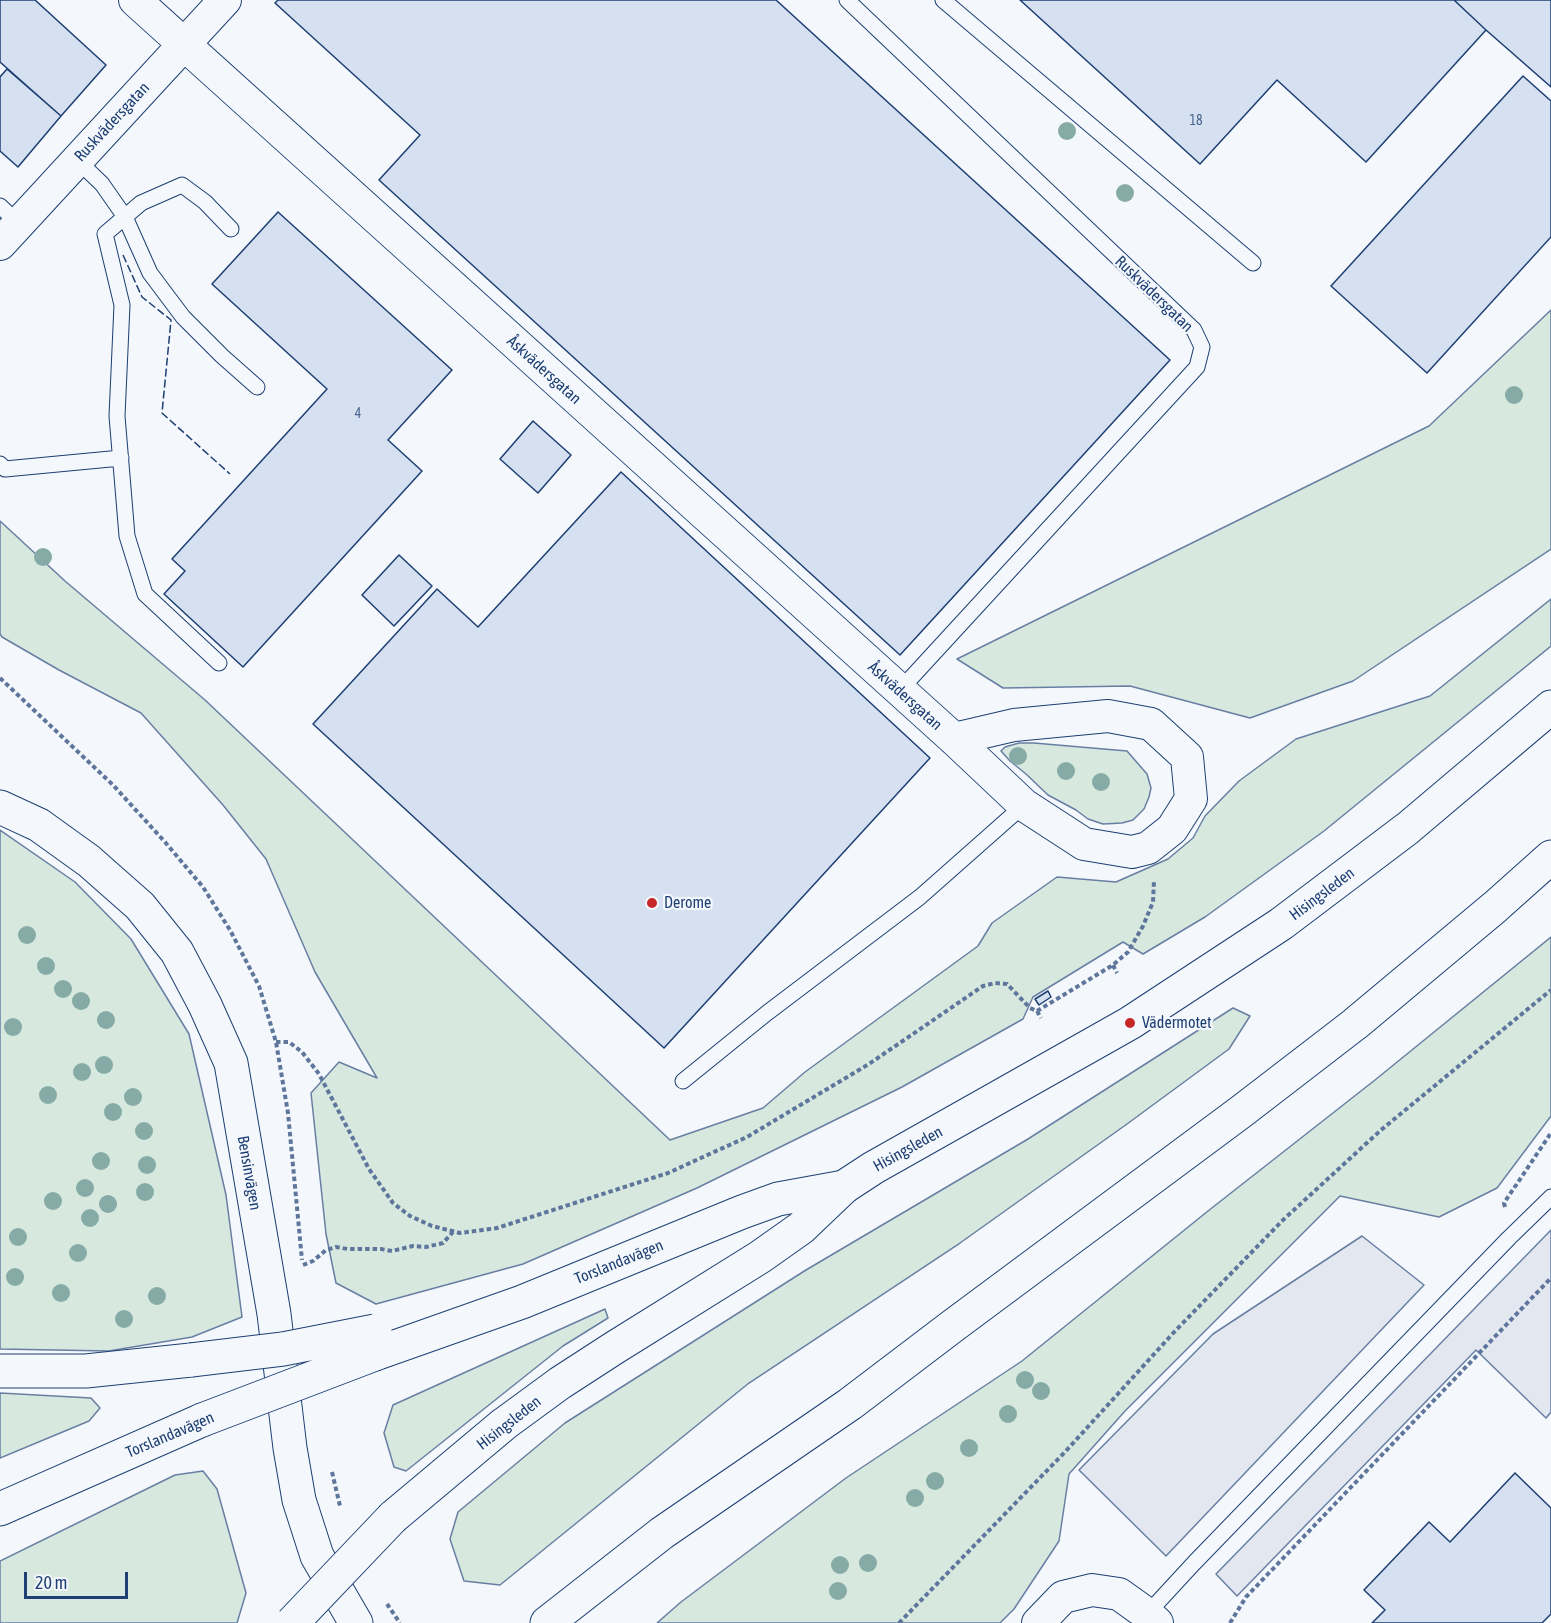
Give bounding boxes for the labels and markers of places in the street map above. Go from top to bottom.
place label: Derome [664,893,711,913]
marker: Derome [645,896,659,910]
place label: Vädermotet [1142,1013,1212,1033]
marker: Vädermotet [1123,1016,1137,1030]

